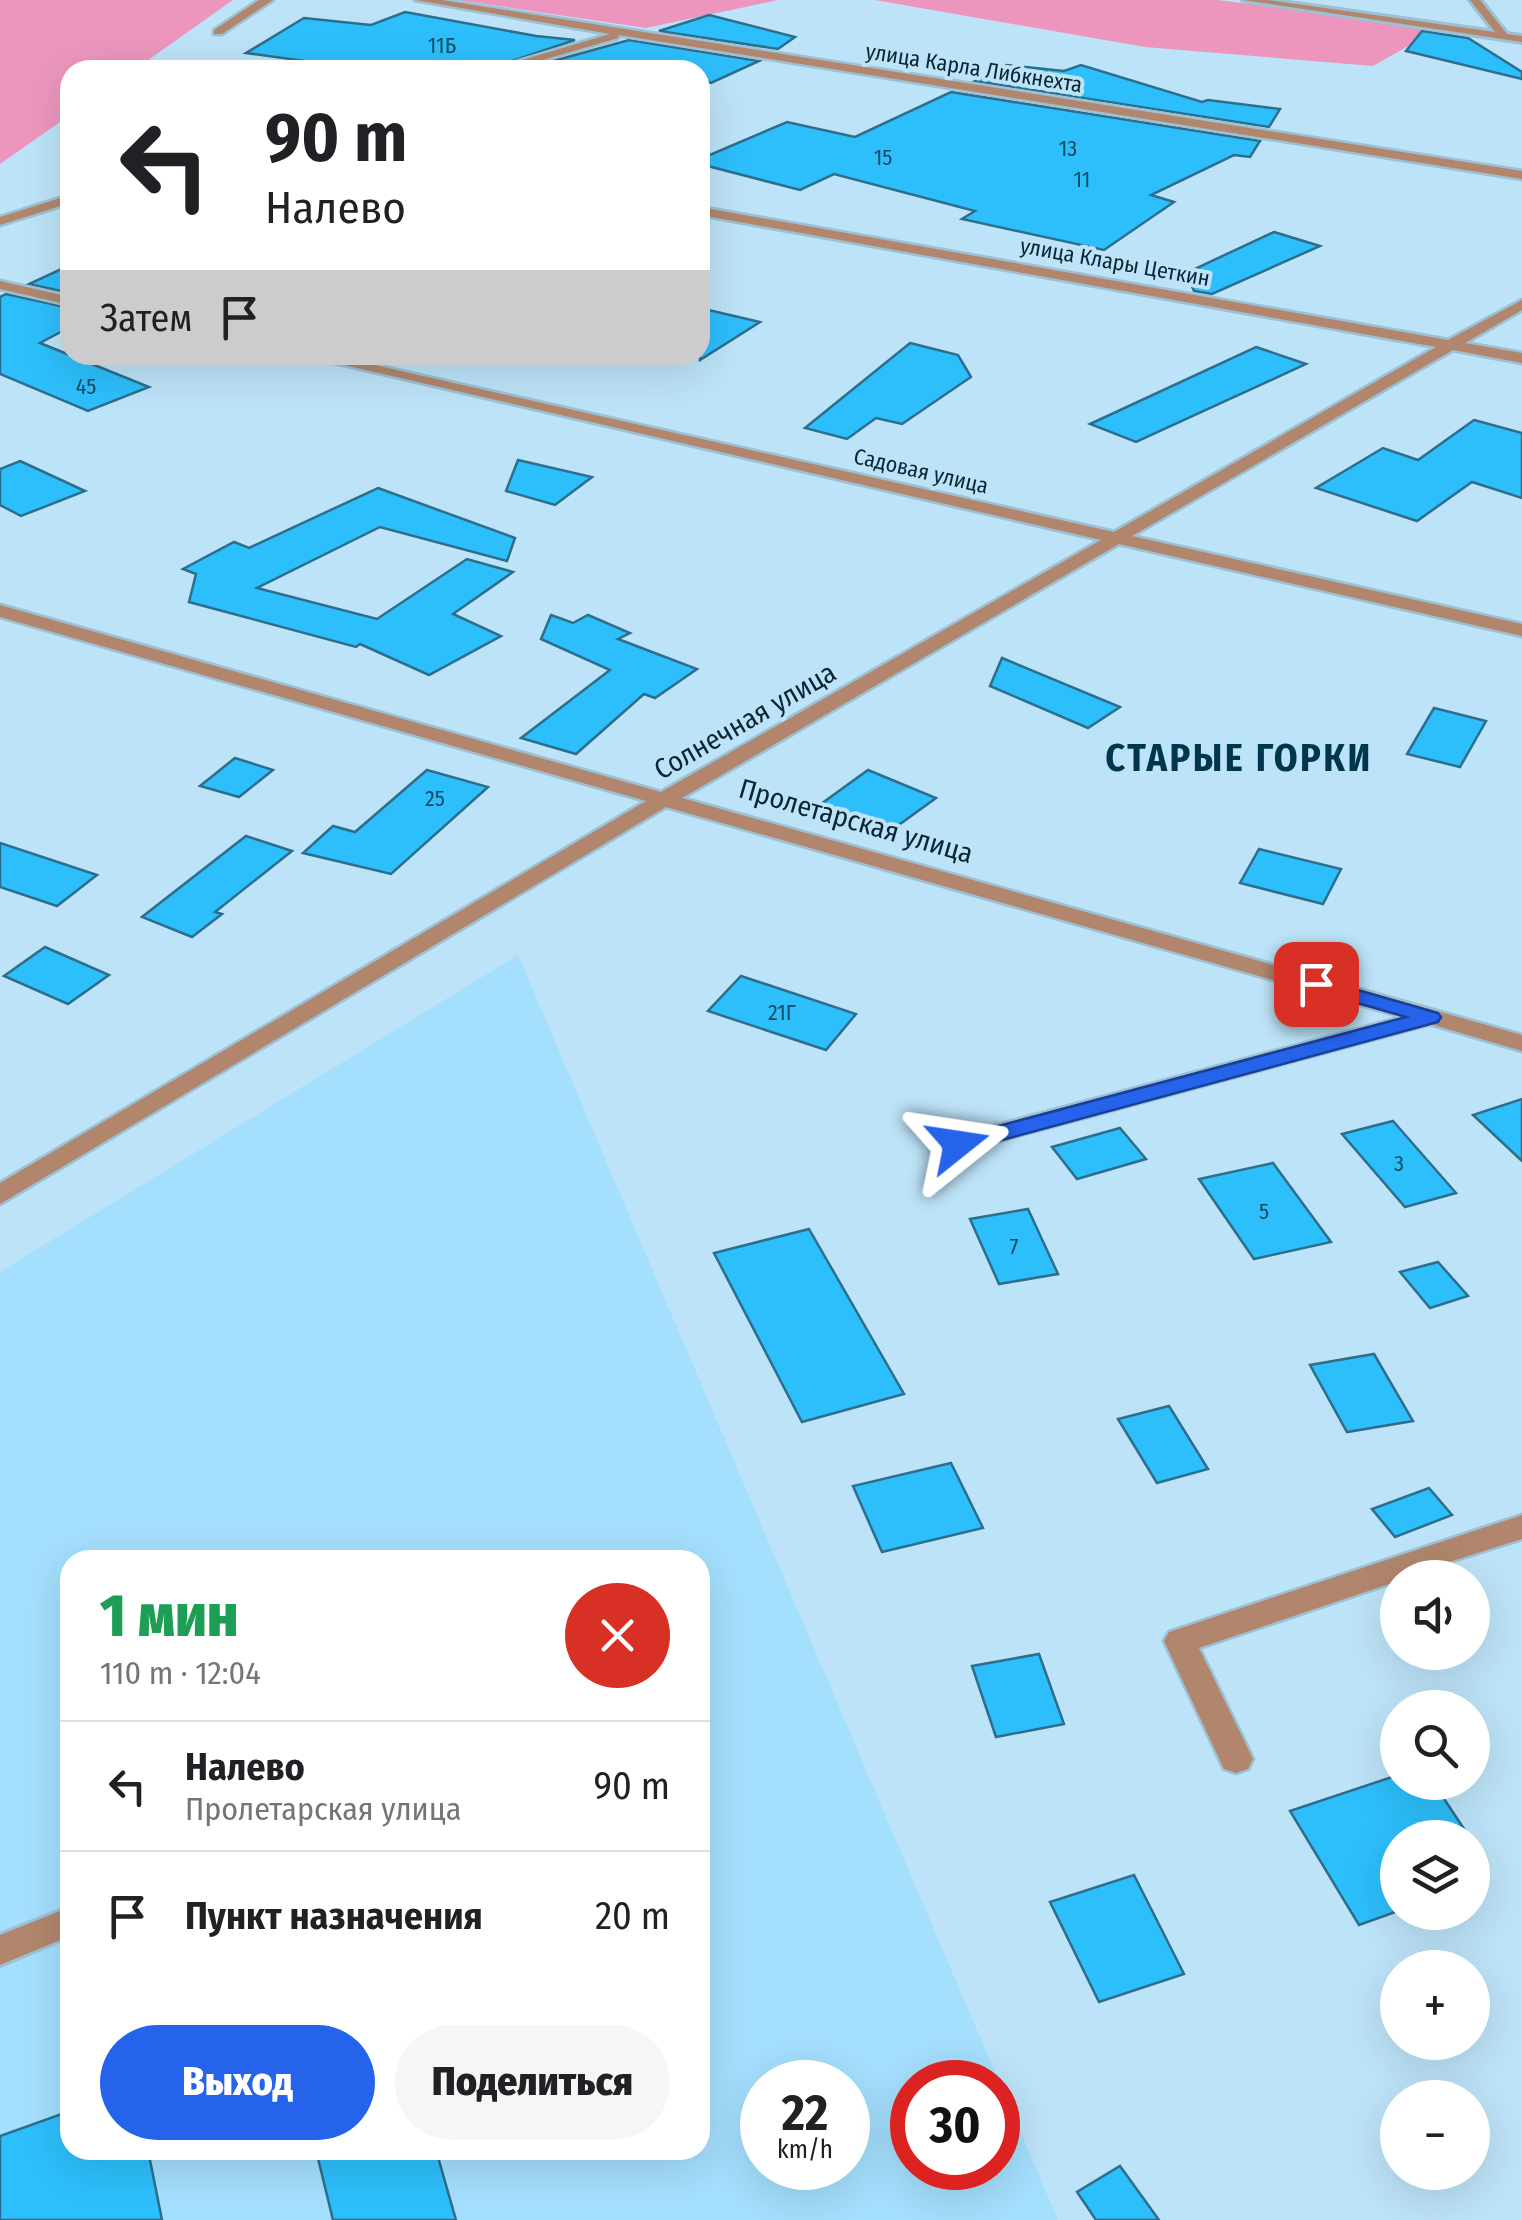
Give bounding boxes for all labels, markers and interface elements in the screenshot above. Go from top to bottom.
house number: 11Б [428,32,456,59]
street label: улица Карла Либкнехта [864,38,1084,98]
text: 90 m [265,96,407,180]
icon: left [100,100,230,230]
house number: 13 [1059,135,1077,162]
house number: 15 [874,144,892,171]
house number: 11 [1074,166,1090,193]
text: Налево [265,181,406,235]
street label: улица Клары Цеткин [1018,232,1212,292]
icon: arrive [212,290,267,345]
text: Затем [100,295,192,341]
house number: 45 [76,373,96,400]
street label: Садовая улица [851,442,991,500]
street label: Солнечная улица [648,656,842,786]
district label: СТАРЫЕ ГОРКИ [1105,735,1373,781]
street label: Пролетарская улица [735,772,977,870]
house number: 25 [425,785,445,812]
pin [1274,942,1359,1027]
icon: arrive [1289,957,1344,1012]
house number: 21Г [768,999,796,1026]
position arrow [906,1092,1010,1196]
house number: 3 [1394,1150,1404,1177]
house number: 5 [1259,1198,1269,1225]
house number: 7 [1010,1233,1019,1260]
map controls [1380,1560,1490,2190]
button: sound [1380,1560,1490,1670]
text: 1 мин [100,1580,239,1652]
button: close [565,1583,670,1688]
text: 110 m · 12:04 [100,1654,261,1692]
button: search [1380,1690,1490,1800]
text: Налево [185,1744,305,1790]
icon: left [100,1759,155,1814]
text: 90 m [594,1763,670,1809]
text: Пролетарская улица [185,1790,461,1828]
button: layers [1380,1820,1490,1930]
icon: arrive [100,1889,155,1944]
text: Пункт назначения [185,1893,483,1939]
text: 20 m [595,1893,670,1939]
button: + [1380,1950,1490,2060]
button: Выход [100,2025,375,2140]
button: Поделиться [395,2025,670,2140]
speed limit sign: 30 [890,2060,1020,2190]
button: − [1380,2080,1490,2190]
text: 22 [782,2083,828,2143]
text: km/h [777,2135,833,2165]

